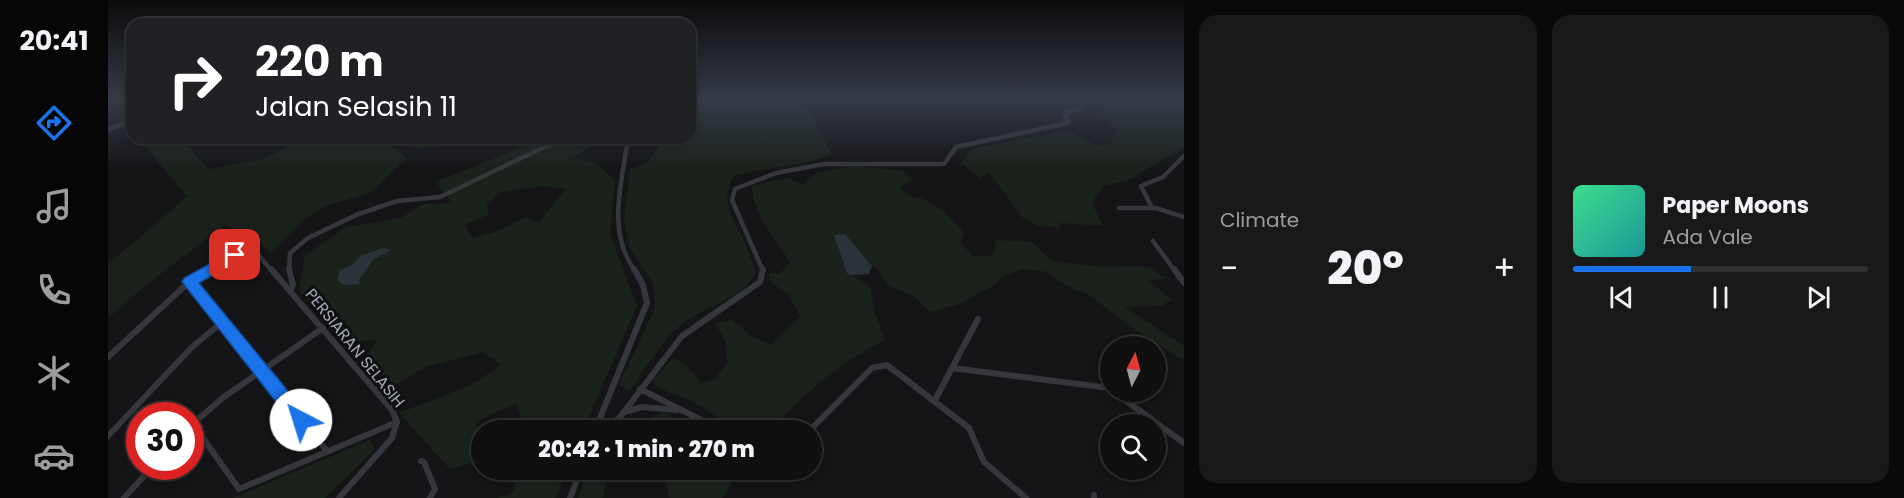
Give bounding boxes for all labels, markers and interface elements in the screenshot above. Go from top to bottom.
text: 20:41 [19,22,89,59]
text: 220 m [255,32,384,91]
icon: right [156,42,234,120]
text: Jalan Selasih 11 [255,88,457,125]
icon: directions [33,102,75,144]
icon: music [33,185,75,227]
text: Paper Moons [1663,190,1809,221]
text: Climate [1220,206,1299,234]
text: Ada Vale [1663,223,1753,251]
pin [209,229,260,280]
text: 20° [1327,237,1404,300]
icon: arrive [218,238,251,271]
text: − [1220,245,1238,292]
text: + [1493,245,1515,292]
icon: phone [33,269,75,311]
icon: previous [1605,281,1638,314]
icon: pause [1704,281,1737,314]
icon: next [1802,281,1835,314]
street label: PERSIARAN SELASIH [300,284,410,412]
north arrow [1100,336,1166,402]
map controls [1100,336,1166,480]
icon: climate [33,352,75,394]
position arrow [269,388,333,452]
speed limit sign: 30 [126,402,204,480]
button: search [1100,414,1166,480]
text: 20:42 · 1 min · 270 m [538,434,755,465]
icon: car [33,435,75,477]

